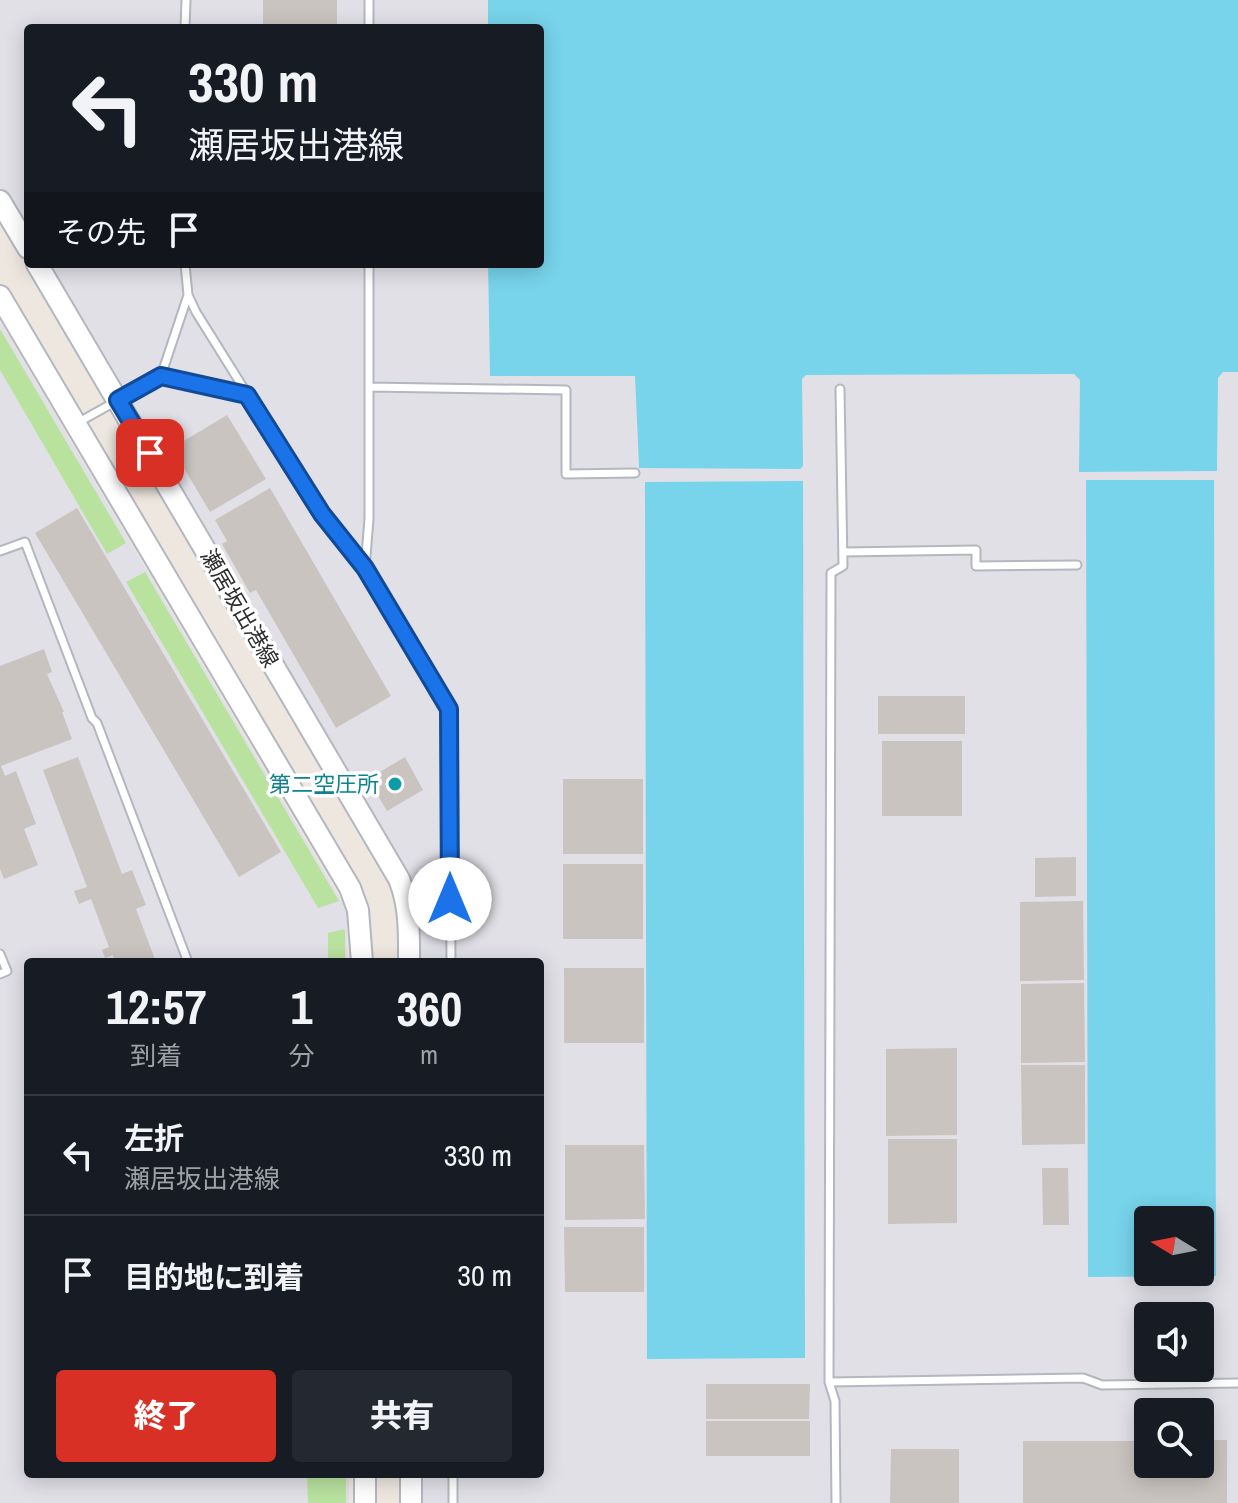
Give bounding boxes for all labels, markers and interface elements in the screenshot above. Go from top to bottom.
text: 330 m [188,44,318,119]
icon: left [56,56,160,160]
text: 瀬居坂出港線 [188,121,404,169]
icon: arrive [162,208,206,252]
text: その先 [56,212,146,252]
pin [116,419,184,487]
icon: arrive [128,431,172,475]
street label: 瀬居坂出港線 [194,543,286,673]
place label: 第二空圧所 [269,769,379,799]
marker: 第二空圧所 [386,775,404,793]
position arrow [408,857,492,941]
text: 12:57 [106,974,207,1039]
text: 1 [291,974,312,1039]
text: 360 [396,976,462,1041]
text: m [420,1037,438,1072]
text: 到着 [130,1038,182,1073]
text: 分 [288,1038,314,1073]
text: 左折 [124,1118,184,1158]
icon: left [56,1133,100,1177]
text: 330 m [444,1135,512,1175]
text: 瀬居坂出港線 [124,1161,280,1196]
north arrow [1134,1206,1214,1286]
map controls [1134,1206,1214,1478]
icon: arrive [56,1253,100,1297]
text: 30 m [457,1255,512,1295]
text: 目的地に到着 [124,1257,304,1297]
button: sound [1134,1302,1214,1382]
button: 終了 [56,1370,276,1462]
button: 共有 [292,1370,512,1462]
button: search [1134,1398,1214,1478]

